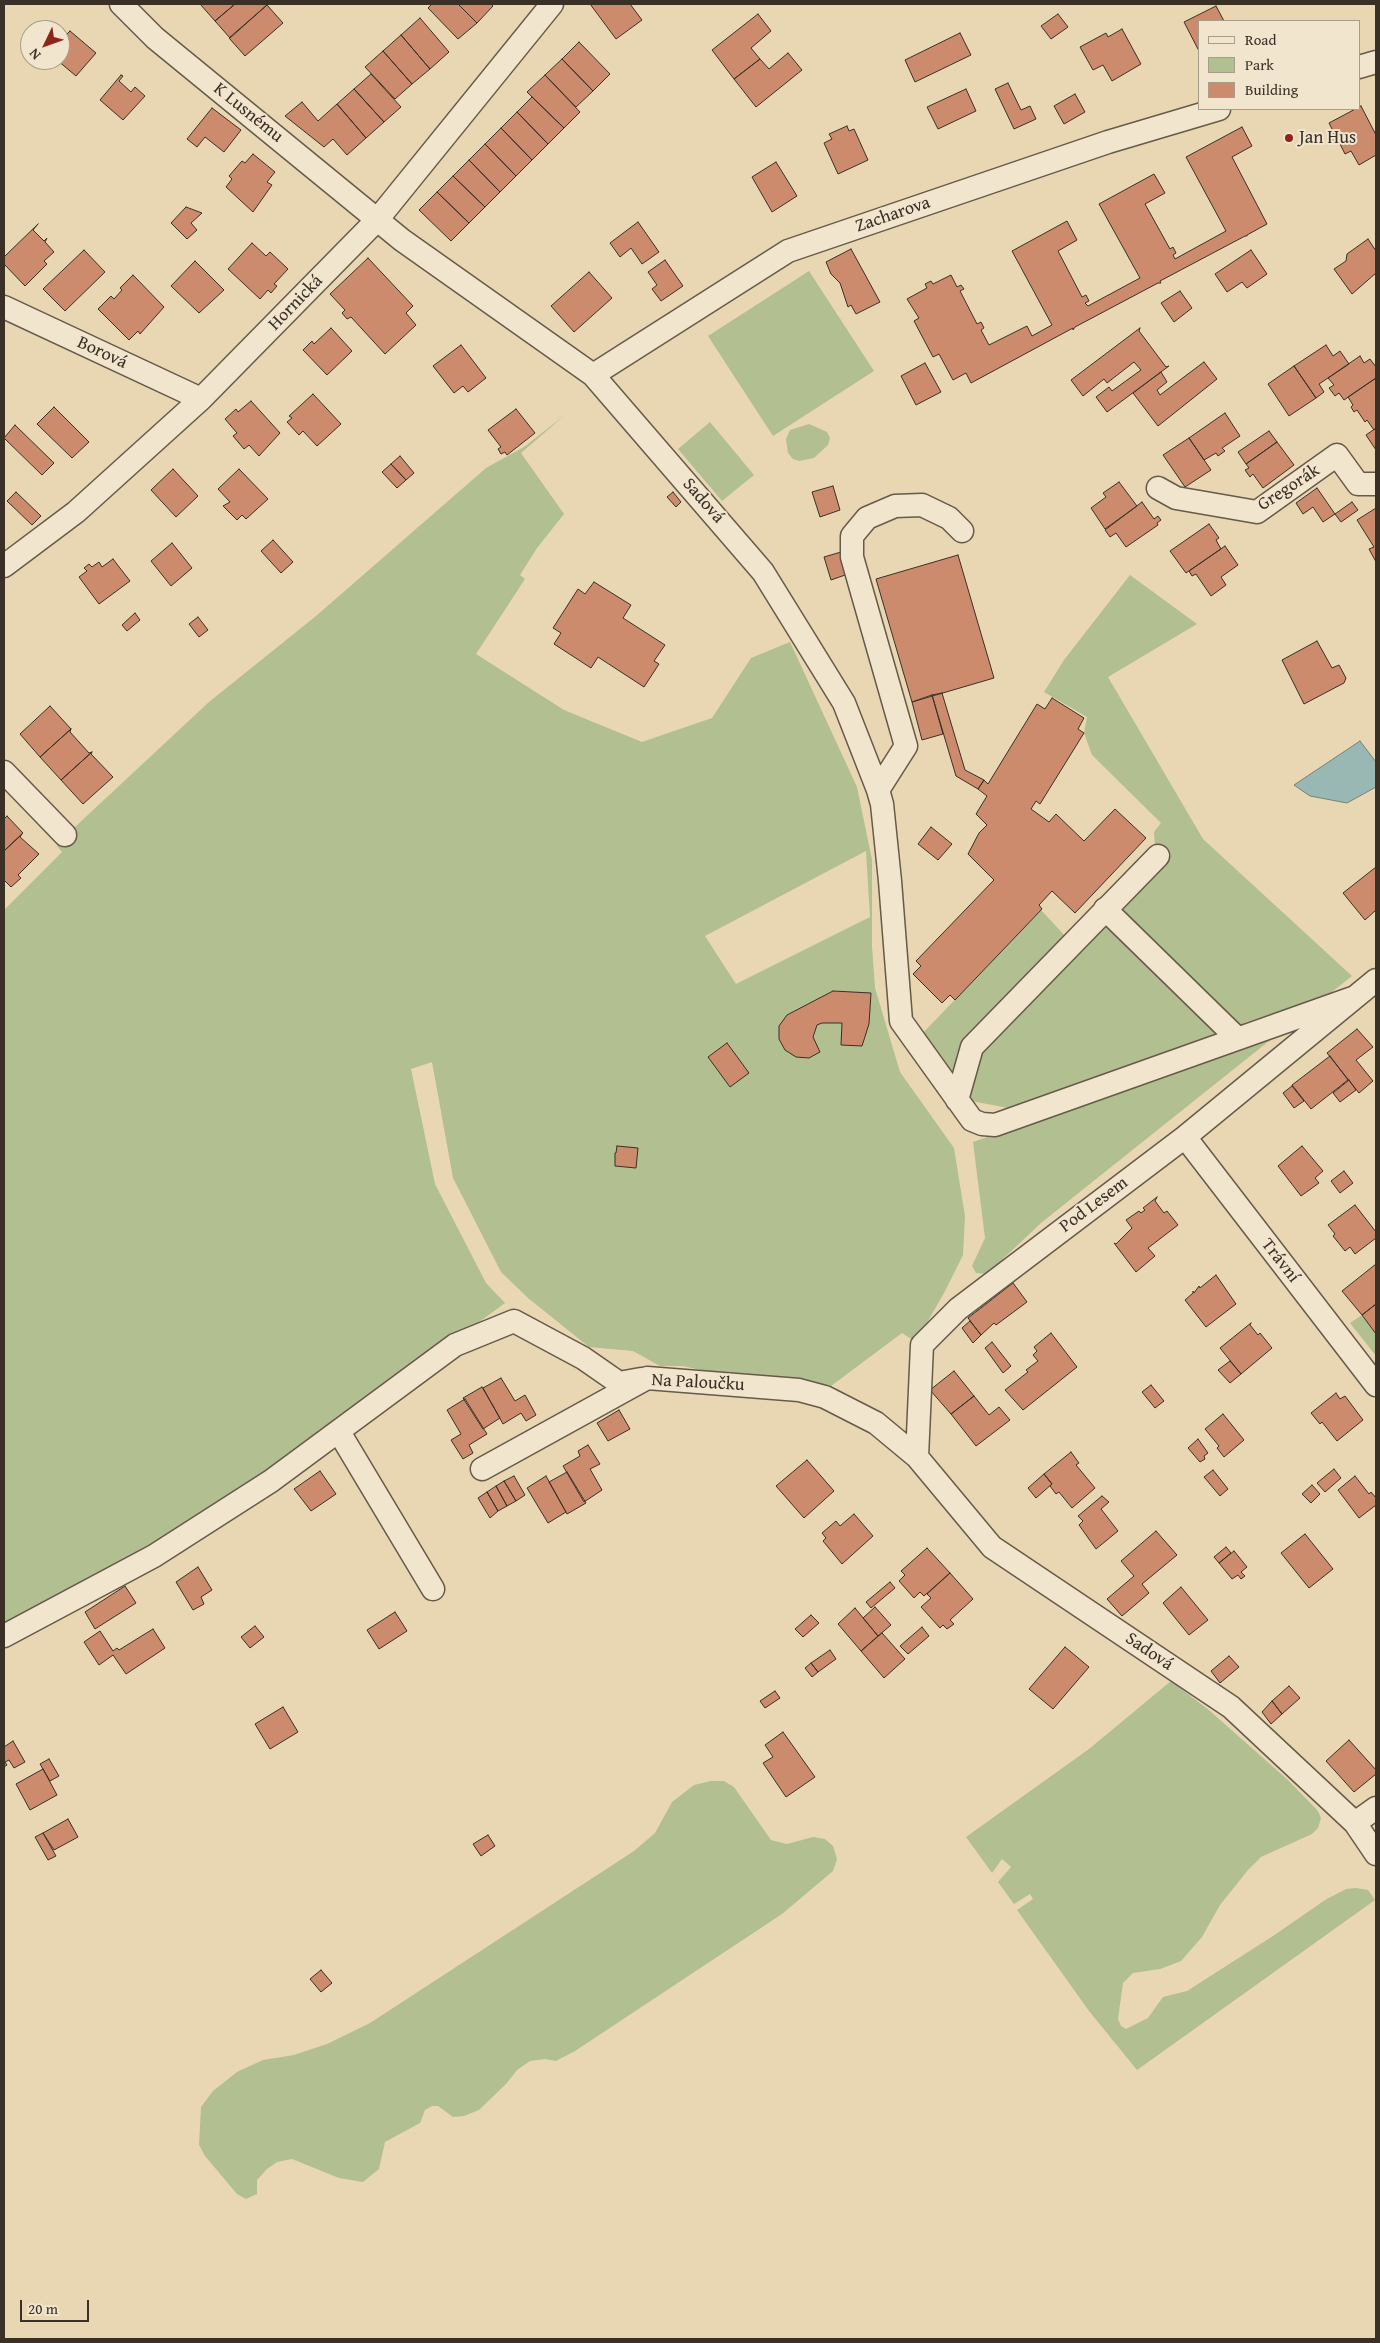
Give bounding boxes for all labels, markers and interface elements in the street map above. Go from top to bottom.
north arrow [20,20,70,70]
legend [1198,20,1360,110]
text: Road [1245,29,1276,50]
text: N [24,44,45,65]
text: Park [1245,54,1274,75]
street label: K Lusnému [209,78,287,148]
text: Building [1245,79,1298,100]
place label: Jan Hus [1299,127,1356,149]
marker: Jan Hus [1283,132,1295,144]
street label: Zacharova [853,192,933,238]
street label: Hornická [264,271,328,335]
street label: Borová [73,332,131,374]
street label: Gregorák [1254,460,1324,516]
street label: Sadová [677,474,729,528]
street label: Pod Lesem [1056,1172,1132,1238]
street label: Trávní [1256,1235,1304,1287]
street label: Na Paloučku [651,1370,745,1396]
street label: Sadová [1121,1628,1177,1676]
scale bar [22,2290,91,2322]
text: 20 m [28,2298,58,2319]

